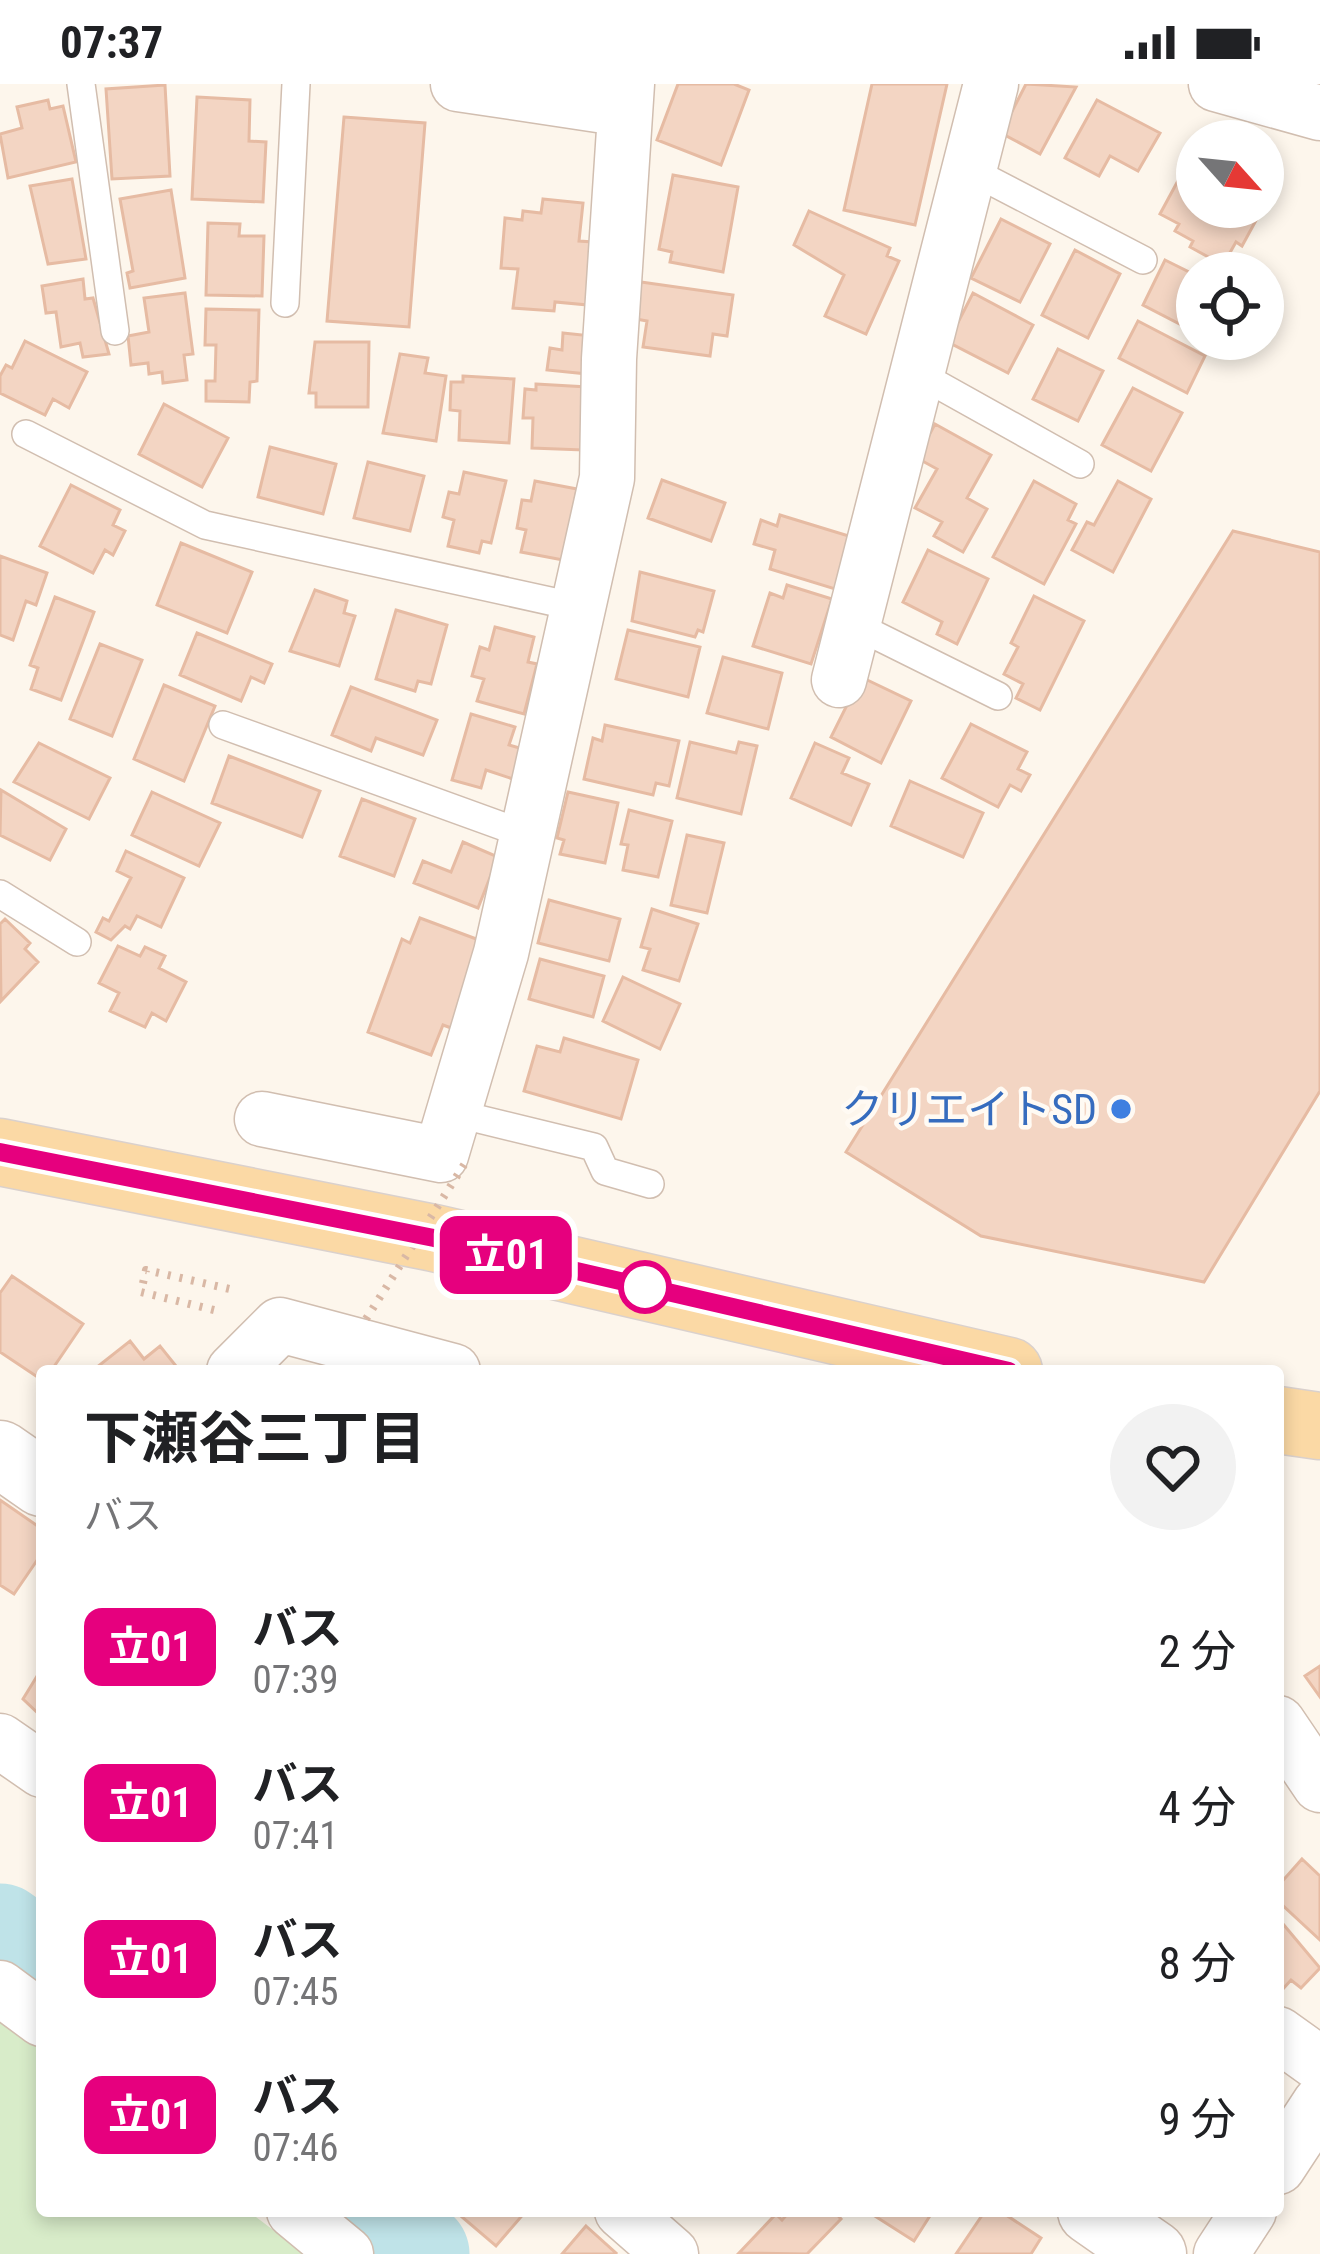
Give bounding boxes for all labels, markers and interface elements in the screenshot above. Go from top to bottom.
text: 07:37 [60,16,163,69]
north arrow [1176,120,1284,228]
map controls [1176,120,1284,360]
button: locate [1176,252,1284,360]
place label: クリエイトSD [841,1085,1097,1134]
marker: クリエイトSD [1108,1096,1134,1122]
line badge: 立01 [437,1216,575,1294]
text: 立01 [464,1230,548,1279]
unlabelled marker [620,1262,670,1312]
button: heart [1110,1404,1236,1530]
text: 下瀬谷三丁目 [84,1405,426,1472]
text: バス [84,1493,162,1539]
text: バス [252,1602,342,1655]
text: 立01 [108,1622,192,1671]
text: 2 分 [1158,1625,1236,1678]
text: 07:39 [252,1657,339,1703]
text: バス [252,1758,342,1811]
text: 立01 [108,1778,192,1827]
text: 4 分 [1158,1781,1236,1834]
text: 07:41 [252,1813,339,1859]
text: バス [252,1914,342,1967]
text: 立01 [108,1934,192,1983]
text: 8 分 [1158,1937,1236,1990]
text: 07:45 [252,1969,339,2015]
text: バス [252,2070,342,2123]
text: 立01 [108,2090,192,2139]
text: 9 分 [1158,2093,1236,2146]
text: 07:46 [252,2125,339,2171]

